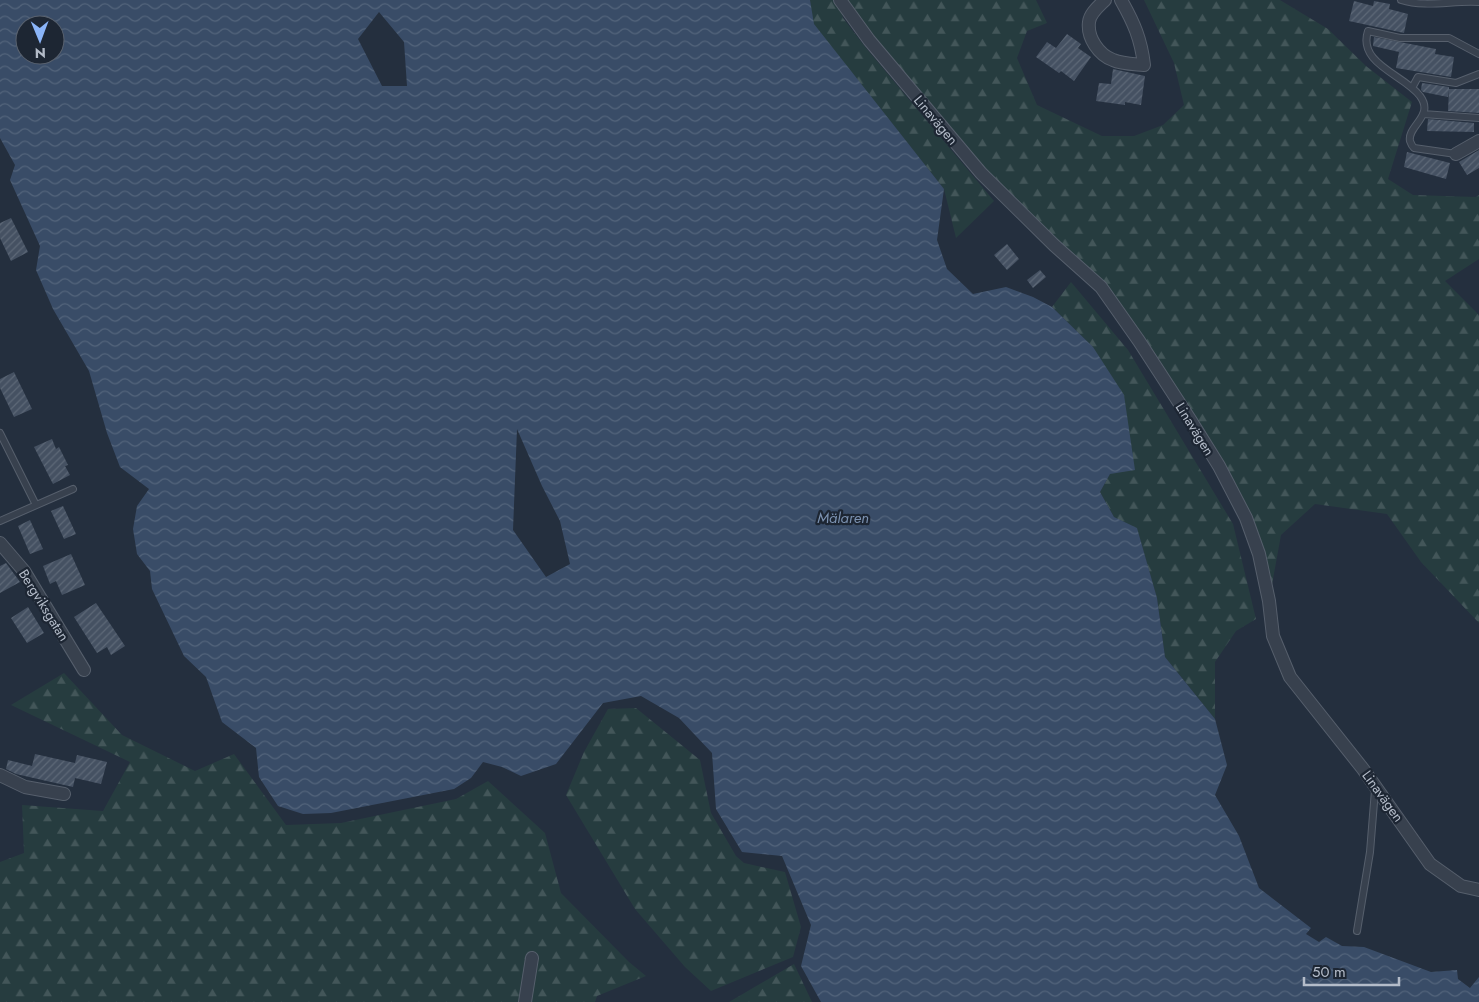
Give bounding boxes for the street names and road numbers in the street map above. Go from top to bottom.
street label: Linavägen [909,91,963,149]
street label: Linavägen [1171,398,1219,460]
street label: Bergviksgatan [14,565,74,645]
street label: Linavägen [1357,766,1409,826]

